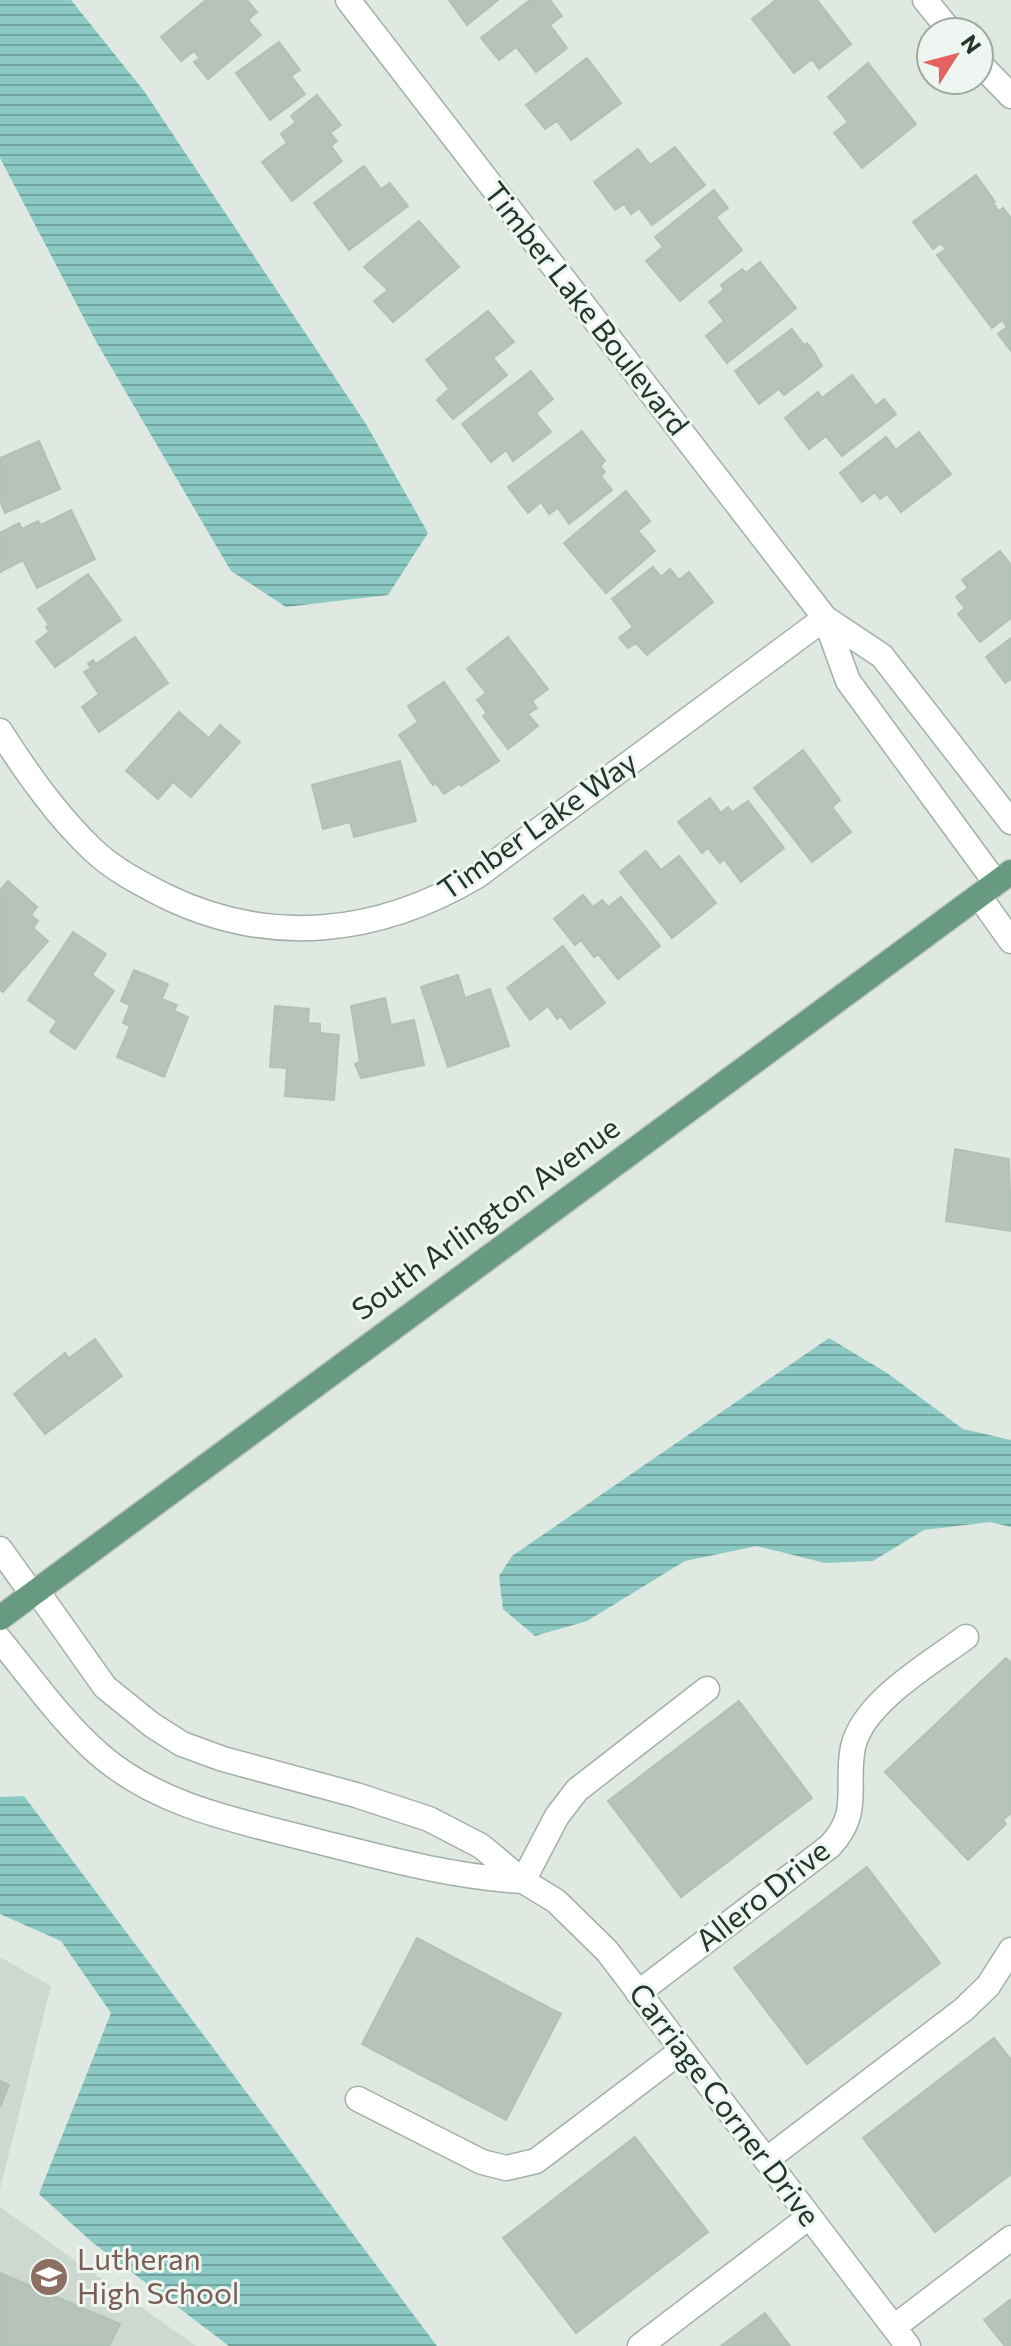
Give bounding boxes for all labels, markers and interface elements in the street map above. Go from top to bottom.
north arrow [915,16,995,96]
text: N [956,29,987,59]
street label: Timber Lake Boulevard [478,173,698,441]
street label: Timber Lake Way [430,742,643,906]
street label: South Arlington Avenue [343,1107,626,1327]
street label: Allero Drive [687,1830,836,1958]
street label: Carriage Corner Drive [623,1975,829,2232]
place label: Lutheran High School [77,2239,239,2310]
school or university icon: Lutheran High School [28,2256,70,2298]

